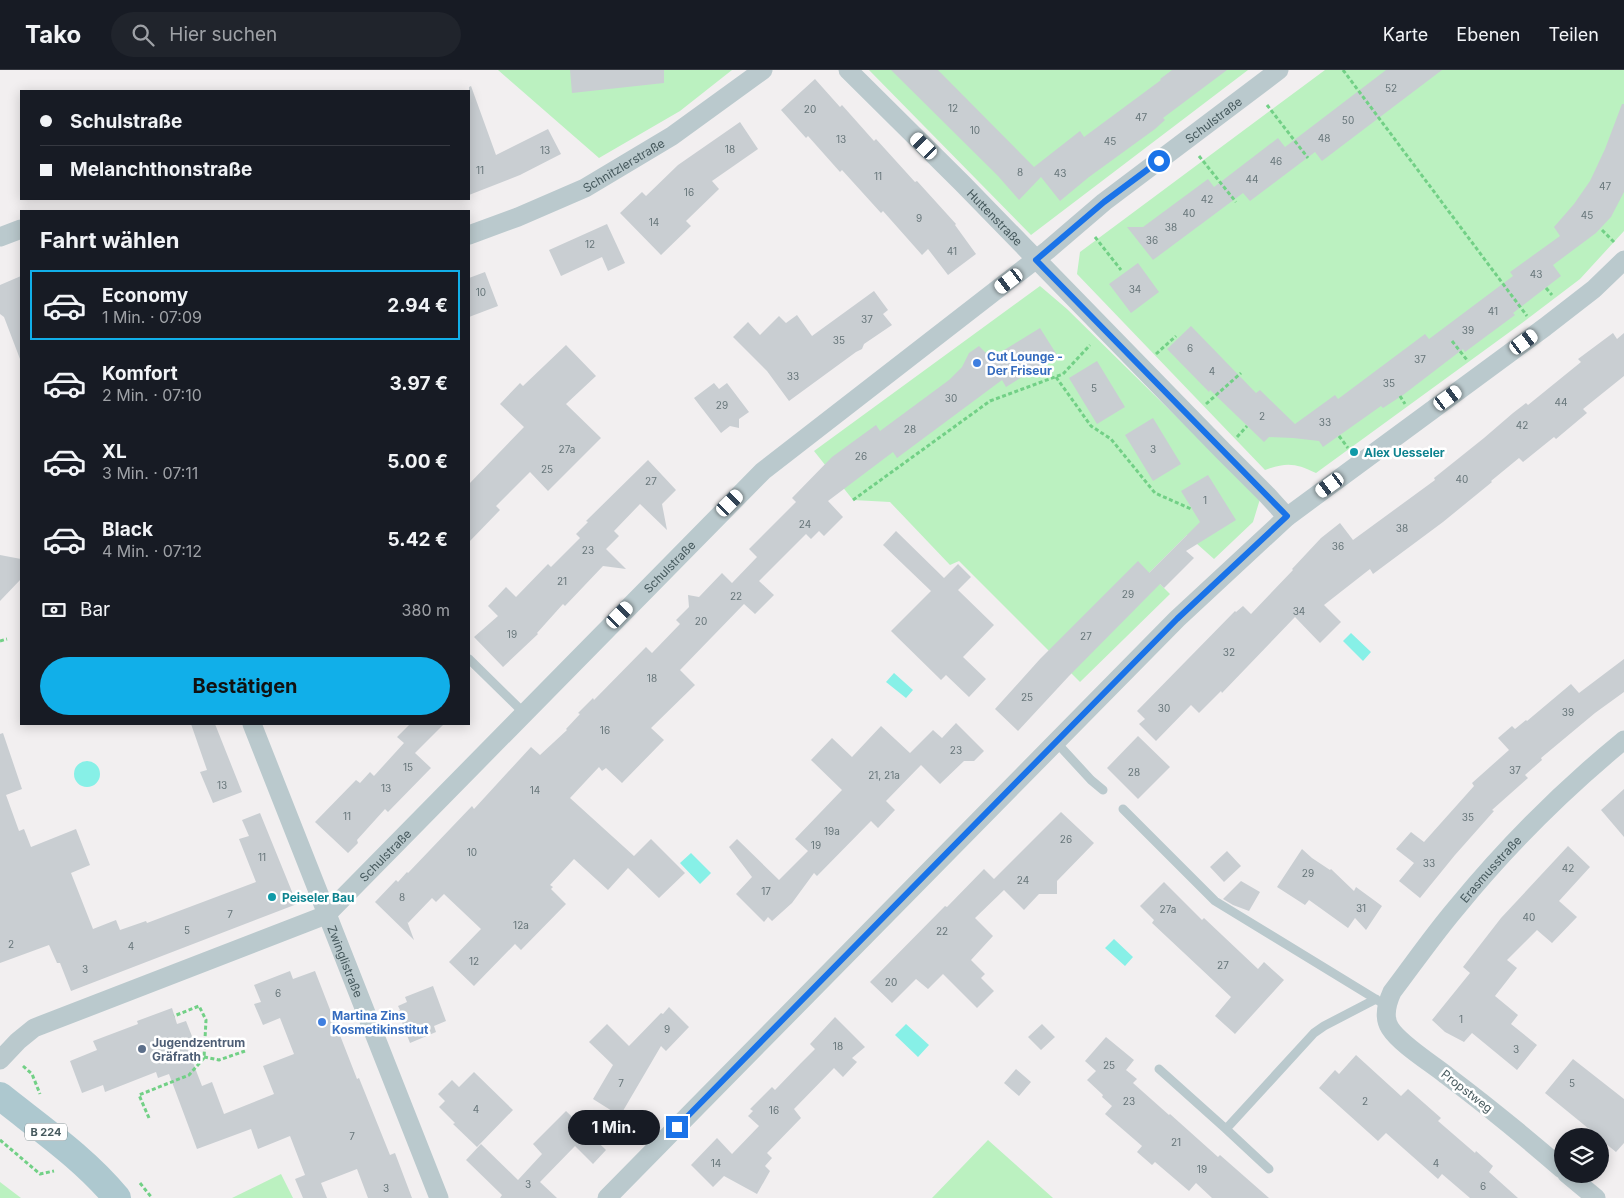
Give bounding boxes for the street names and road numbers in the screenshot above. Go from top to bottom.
street label: Schulstraße [1182,93,1245,146]
street label: Schnitzlerstraße [580,135,667,195]
street label: Huttenstraße [964,185,1026,249]
street label: Schulstraße [640,537,698,596]
street label: Schulstraße [356,826,414,884]
street label: Erasmusstraße [1457,832,1524,905]
street label: Zwinglistraße [325,923,367,1000]
street label: Propstweg [1438,1066,1496,1116]
road number: B 224 [25,1124,67,1140]

